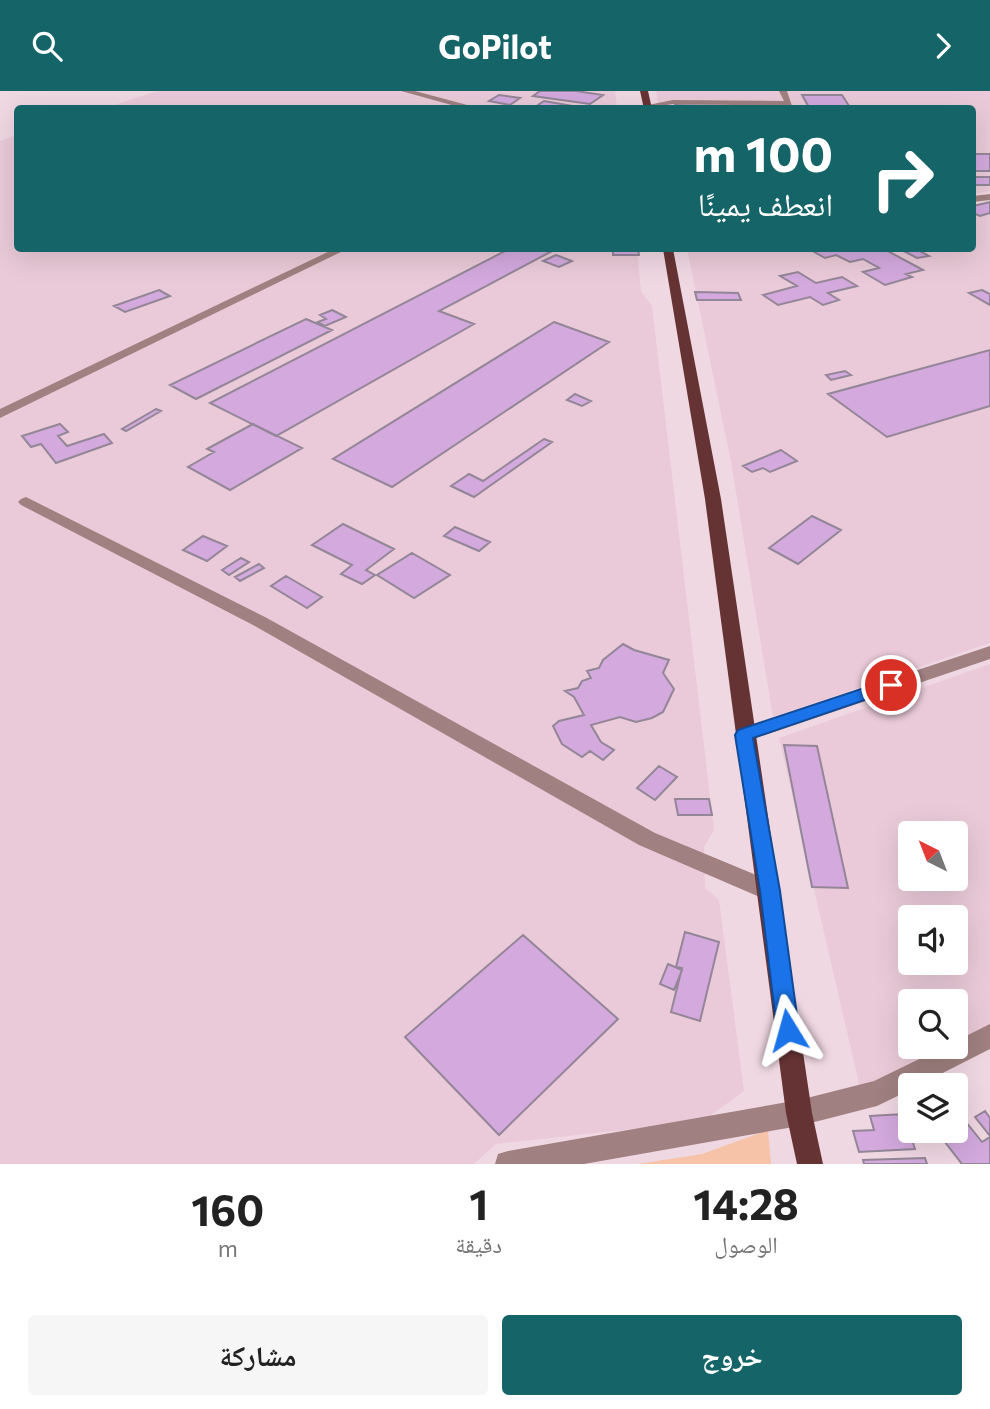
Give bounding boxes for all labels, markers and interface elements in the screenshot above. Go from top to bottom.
text: GoPilot [438,26,552,66]
icon: search [28,27,66,65]
icon: forward [924,27,962,65]
text: 100 m [694,122,833,182]
icon: right [857,133,948,224]
text: انعطف يمينًا [698,183,833,223]
pin [861,655,921,715]
icon: arrive [872,666,910,704]
north arrow [898,821,968,891]
map controls [898,821,968,1143]
button: sound [898,905,968,975]
button: search [898,989,968,1059]
position arrow [751,993,825,1067]
button: layers [898,1073,968,1143]
text: 1 [469,1177,488,1229]
text: 14:28 [693,1177,799,1229]
text: 160 [191,1183,264,1235]
text: دقيقة [455,1230,502,1258]
text: الوصول [714,1230,778,1258]
text: m [218,1234,238,1262]
button: مشاركة [28,1315,488,1395]
button: خروج [502,1315,962,1395]

